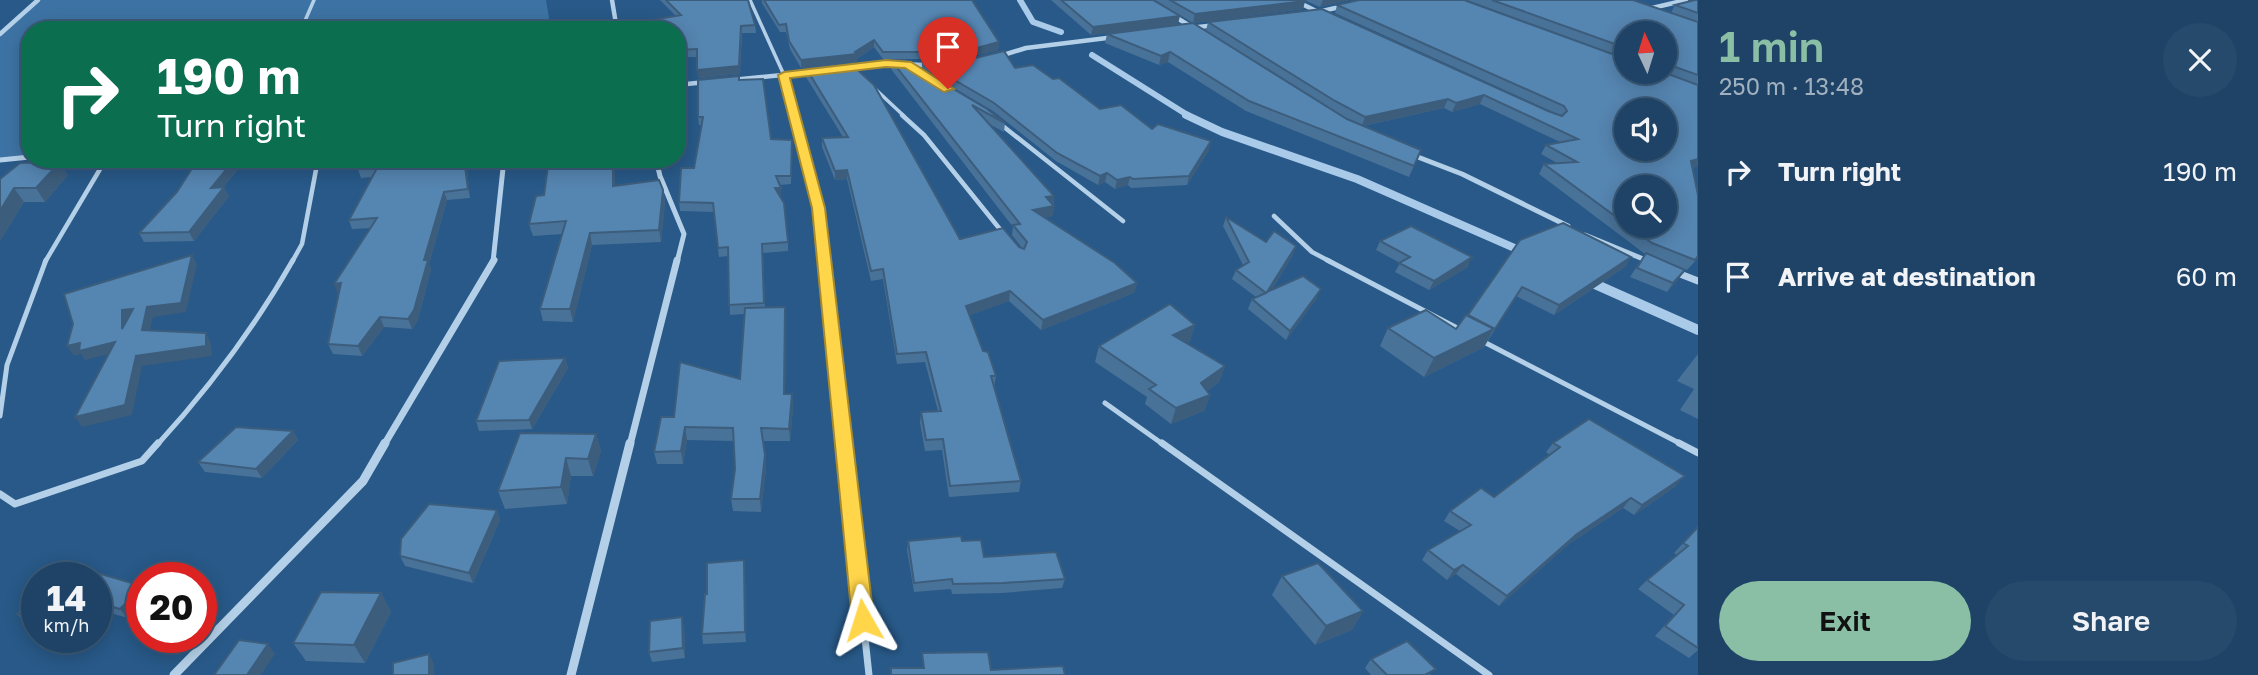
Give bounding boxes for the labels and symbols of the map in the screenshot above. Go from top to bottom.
pin [918,17,978,89]
north arrow [1614,21,1676,84]
speed limit sign: 20 [126,562,217,653]
position arrow [826,583,900,657]

